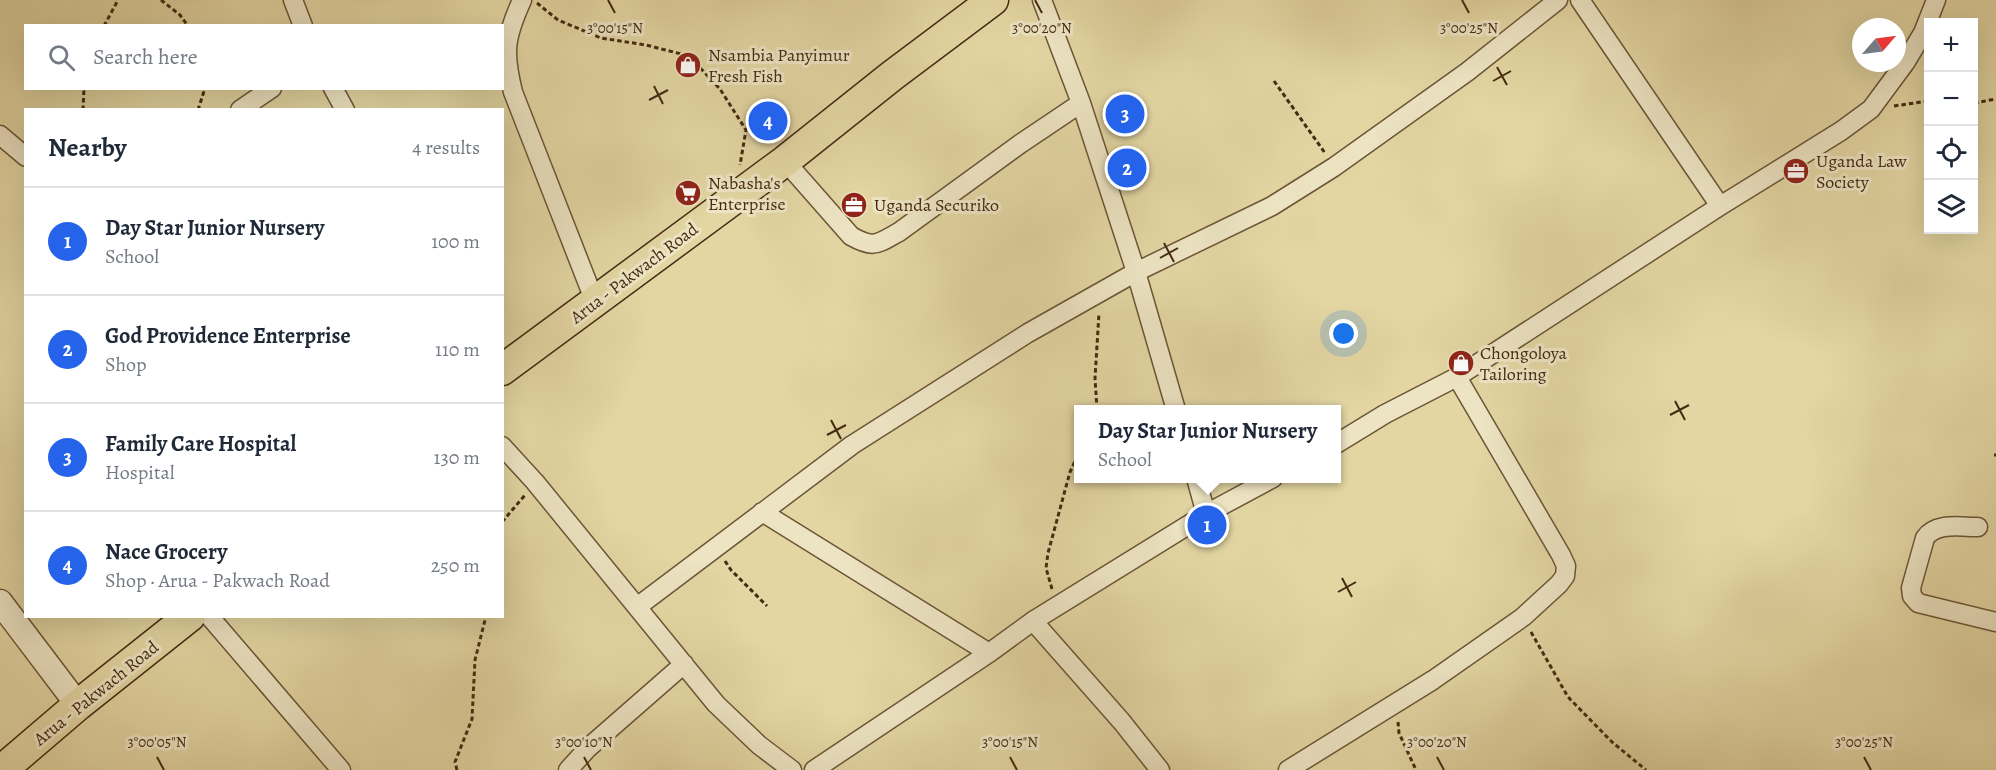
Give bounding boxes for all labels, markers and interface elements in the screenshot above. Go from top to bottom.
text: 3°00'15"N [587,18,643,38]
text: 3°00'20"N [1012,18,1072,38]
text: 3°00'25"N [1440,18,1498,38]
north arrow [1852,18,1906,72]
map controls [1924,18,1978,234]
button: + [1924,18,1978,72]
search box [24,24,504,90]
icon: search [45,41,78,74]
text: Search here [93,42,198,72]
place label: Nsambia Panyimur Fresh Fish [708,43,850,88]
shop icon: Nsambia Panyimur Fresh Fish [673,50,703,80]
button: − [1924,72,1978,126]
pin: 3 [1106,92,1144,136]
pin: 4 [748,98,788,144]
button: locate [1924,126,1978,180]
text: Nearby [48,130,127,165]
text: 4 results [412,134,480,161]
pin: 2 [1108,146,1146,190]
place label: Uganda Law Society [1816,149,1907,194]
office icon: Uganda Law Society [1781,156,1811,186]
place label: Nabasha's Enterprise [708,171,786,216]
supermarket icon: Nabasha's Enterprise [673,178,703,208]
button: layers [1924,180,1978,234]
office icon: Uganda Securiko [839,190,869,220]
place label: Uganda Securiko [874,193,999,217]
text: Day Star Junior Nursery [105,213,325,243]
street label: Arua - Pakwach Road [564,217,703,330]
text: 1 [64,228,71,255]
text: 100 m [431,228,480,255]
text: School [105,243,159,270]
your location [1329,319,1358,348]
text: God Providence Enterprise [105,321,351,351]
text: 2 [63,336,72,363]
text: 110 m [435,336,480,363]
place label: Chongoloya Tailoring [1480,341,1567,386]
shop icon: Chongoloya Tailoring [1446,348,1476,378]
text: Shop [105,351,147,378]
popup [1074,405,1341,483]
text: Day Star Junior Nursery [1098,416,1317,446]
text: Family Care Hospital [105,429,296,459]
text: 3 [63,444,72,471]
text: 130 m [434,444,480,471]
text: School [1098,446,1152,473]
text: Hospital [105,459,175,486]
pin: 1 [1188,502,1226,548]
text: Nace Grocery [105,537,227,567]
text: 4 [63,552,72,579]
text: 250 m [431,552,480,579]
text: Shop · Arua - Pakwach Road [105,567,330,594]
street label: Arua - Pakwach Road [28,635,164,752]
text: 3°00'05"N [127,732,187,752]
text: 3°00'10"N [555,732,613,752]
text: 3°00'15"N [982,732,1038,752]
text: 3°00'20"N [1407,732,1467,752]
text: 3°00'25"N [1835,732,1893,752]

